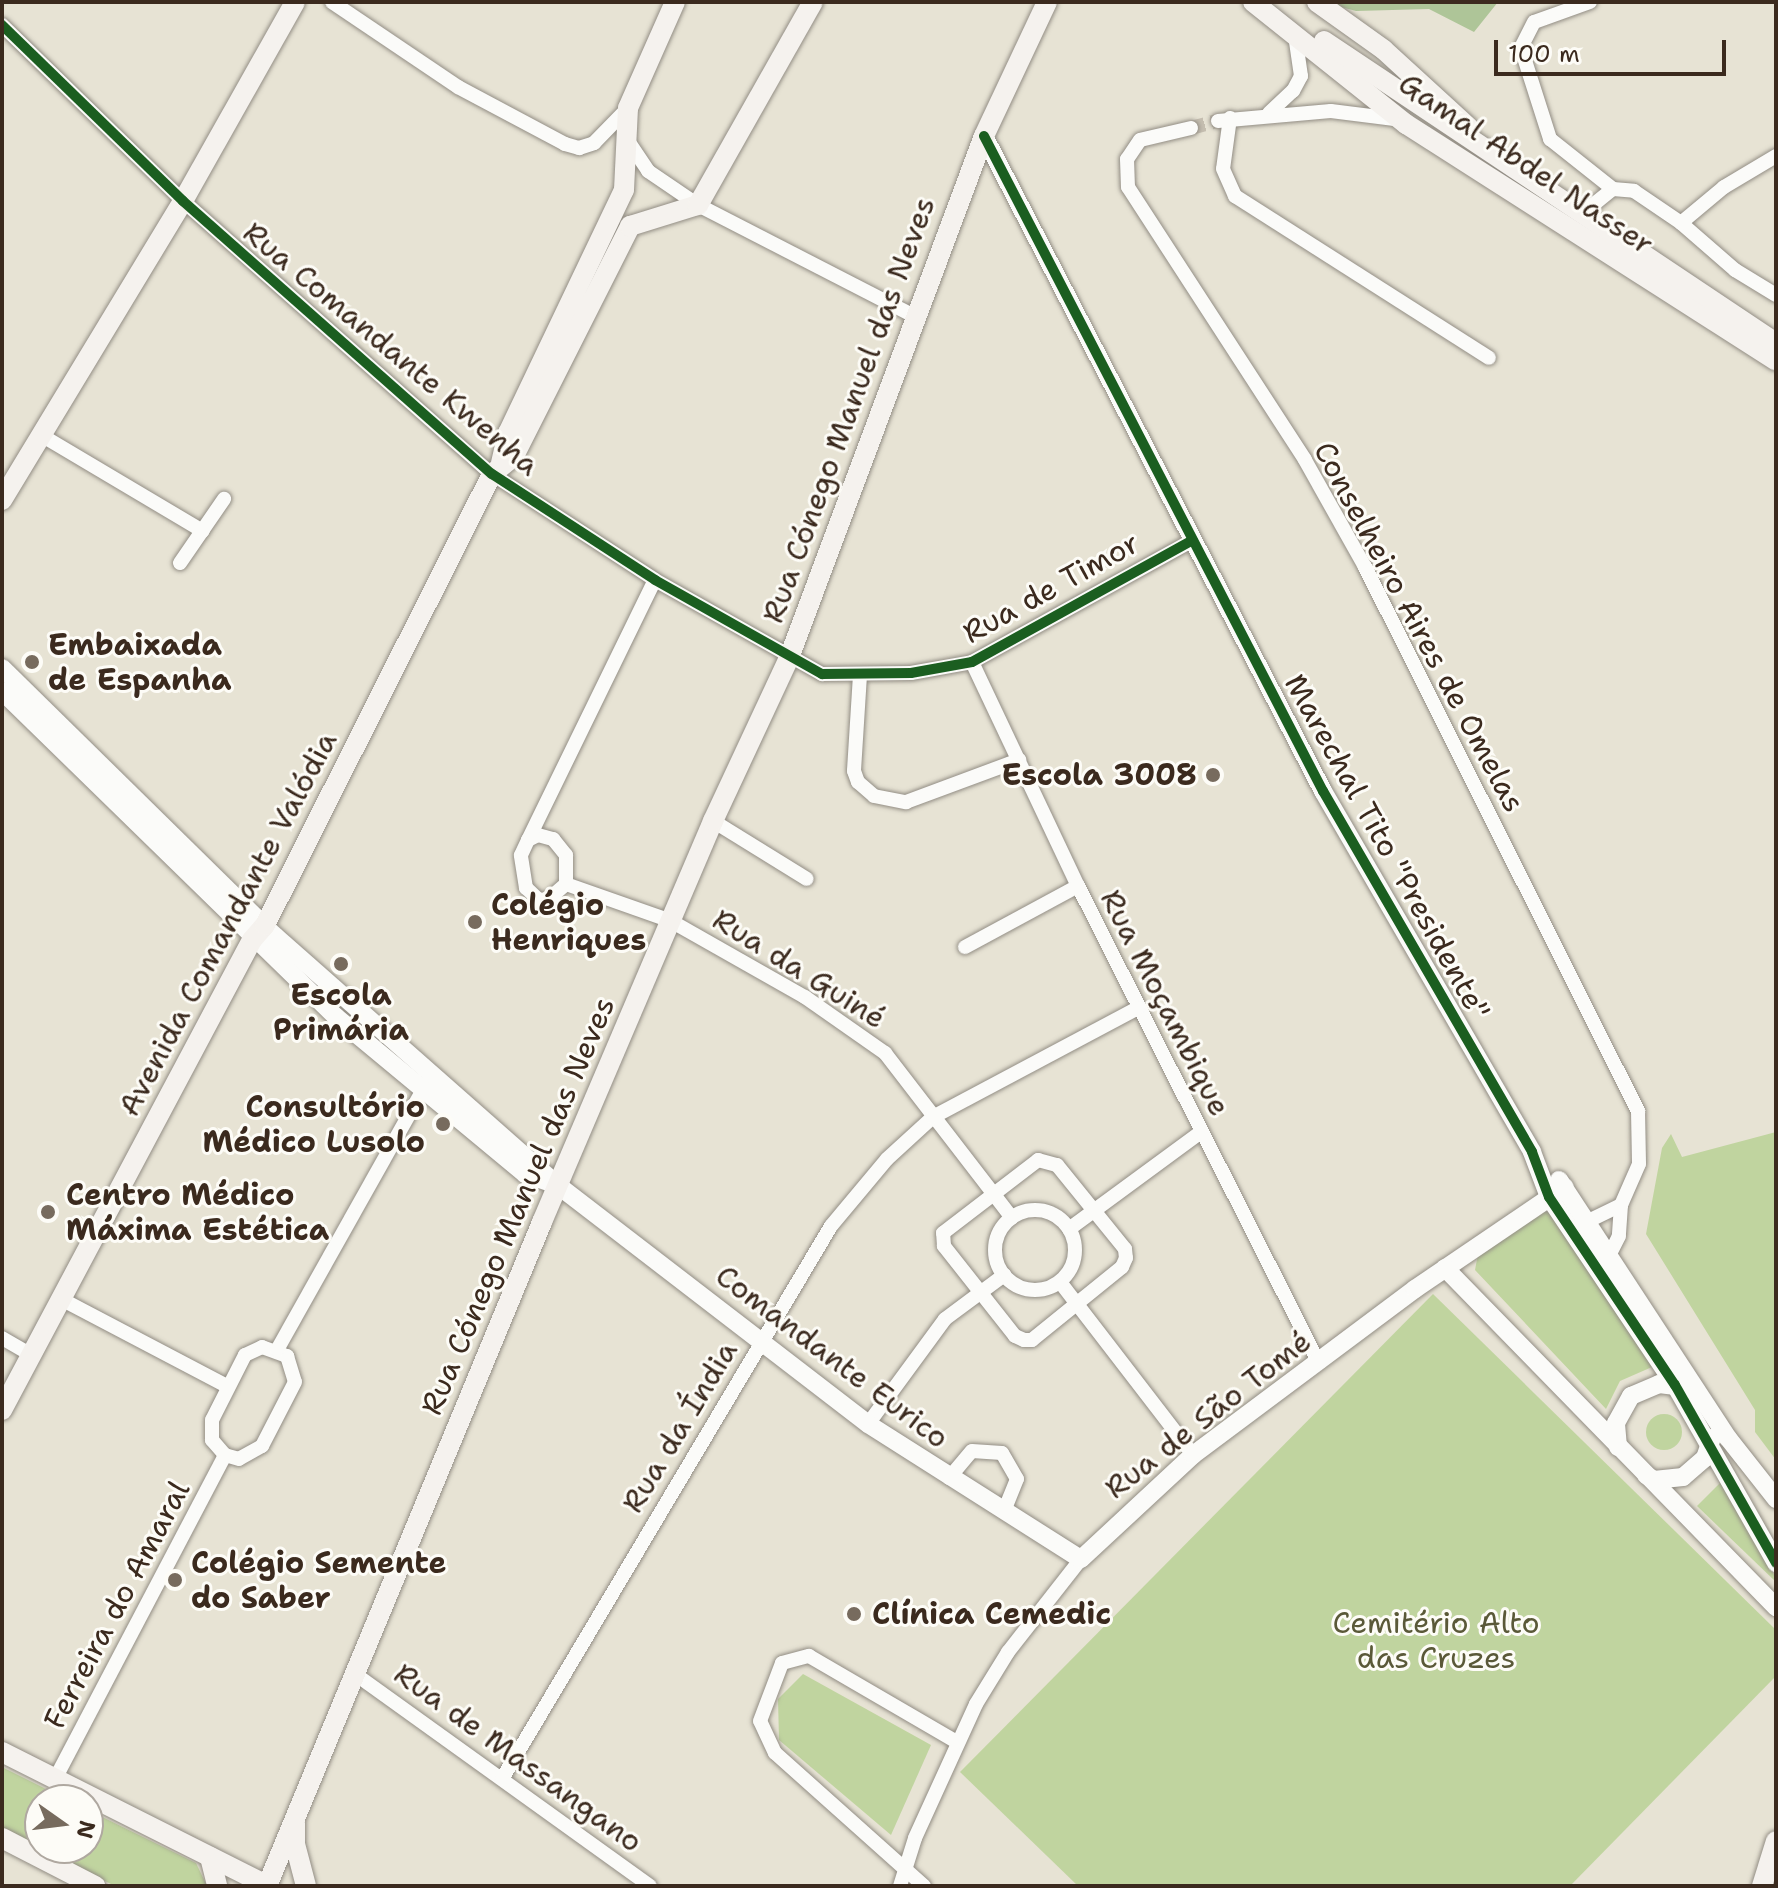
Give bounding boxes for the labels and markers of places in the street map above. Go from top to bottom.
place label: Embaixada de Espanha [48,627,231,698]
marker: Embaixada de Espanha [23,653,41,671]
place label: Escola 3008 [1001,757,1197,793]
marker: Escola 3008 [1204,766,1222,784]
place label: Colégio Henriques [491,887,646,958]
marker: Colégio Henriques [466,913,484,931]
marker: Escola Primária [332,955,350,973]
place label: Escola Primária [273,977,409,1048]
place label: Consultório Médico Lusolo [203,1089,425,1160]
marker: Consultório Médico Lusolo [432,1113,454,1135]
place label: Centro Médico Máxima Estética [66,1177,329,1248]
marker: Centro Médico Máxima Estética [37,1201,59,1223]
place label: Colégio Semente do Saber [191,1545,447,1616]
marker: Colégio Semente do Saber [166,1571,184,1589]
place label: Clínica Cemedic [872,1596,1111,1632]
marker: Clínica Cemedic [843,1603,865,1625]

